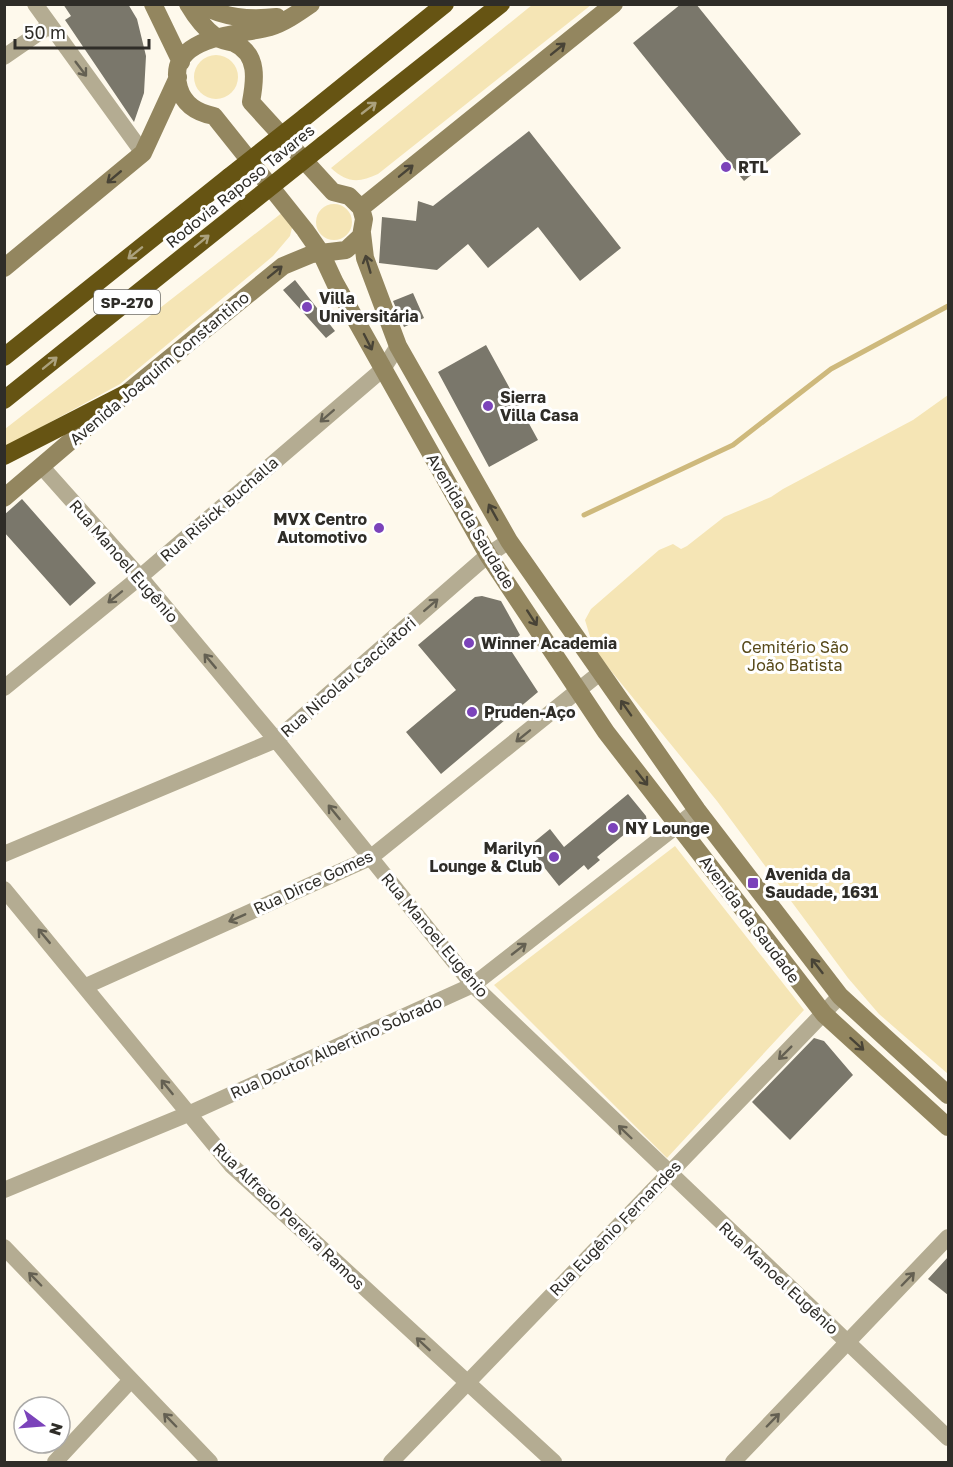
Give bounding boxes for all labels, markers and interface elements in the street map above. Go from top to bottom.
scale bar [15,12,148,50]
text: 50 m [24,21,66,43]
one-way arrow [550,43,566,56]
one-way arrow [75,61,87,77]
one-way arrow [361,102,377,115]
street label: Rodovia Raposo Tavares [162,120,318,252]
place label: RTL [738,157,768,177]
marker: RTL [719,160,733,174]
one-way arrow [398,165,414,178]
one-way arrow [107,170,122,184]
one-way arrow [194,235,210,248]
one-way arrow [127,246,143,259]
one-way arrow [362,255,373,274]
one-way arrow [267,266,283,279]
street label: Avenida Joaquim Constantino [65,287,253,449]
place label: Villa Universitária [319,288,419,326]
road number: SP-270 [94,290,160,314]
marker: Villa Universitária [300,300,314,314]
one-way arrow [363,333,375,351]
one-way arrow [42,357,58,370]
place label: Sierra Villa Casa [500,387,579,425]
marker: Sierra Villa Casa [481,399,495,413]
one-way arrow [319,410,335,423]
street label: Avenida da Saudade [423,450,519,592]
street label: Rua Risick Buchalla [156,452,282,566]
street label: Rua Manoel Eugênio [65,495,183,627]
one-way arrow [487,504,498,522]
place label: MVX Centro Automotivo [273,509,367,547]
marker: MVX Centro Automotivo [372,521,386,535]
one-way arrow [107,591,123,604]
one-way arrow [423,598,438,612]
one-way arrow [526,609,538,626]
street label: Rua Nicolau Cacciatori [276,613,420,741]
place label: Winner Academia [481,633,617,653]
marker: Winner Academia [462,636,476,650]
park label: Cemitério São João Batista [741,637,849,675]
one-way arrow [204,653,217,669]
one-way arrow [620,701,632,717]
place label: Pruden-Aço [484,702,576,722]
marker: Pruden-Aço [465,705,479,719]
one-way arrow [515,729,531,742]
one-way arrow [636,770,649,786]
one-way arrow [327,804,340,820]
place label: NY Lounge [625,818,710,838]
marker: NY Lounge [606,821,620,835]
place label: Marilyn Lounge & Club [429,838,542,876]
street label: Rua Dirce Gomes [250,846,376,918]
marker: Marilyn Lounge & Club [547,850,561,864]
street label: Avenida da Saudade [696,851,804,987]
place label: Avenida da Saudade, 1631 [765,864,878,902]
street label: Rua Manoel Eugênio [377,869,493,1001]
marker: Avenida da Saudade, 1631 [746,876,760,890]
one-way arrow [229,913,247,924]
one-way arrow [37,929,51,944]
one-way arrow [511,943,527,956]
one-way arrow [811,959,824,975]
street label: Rua Doutor Albertino Sobrado [227,991,445,1103]
one-way arrow [849,1037,864,1051]
one-way arrow [778,1046,793,1061]
one-way arrow [160,1080,173,1096]
one-way arrow [618,1125,633,1140]
street label: Rua Alfredo Pereira Ramos [209,1138,369,1294]
street label: Rua Eugênio Fernandes [545,1156,685,1300]
street label: Rua Manoel Eugênio [715,1217,843,1339]
one-way arrow [28,1272,42,1287]
one-way arrow [901,1272,915,1287]
one-way arrow [416,1337,431,1351]
north arrow [12,1395,72,1455]
one-way arrow [163,1413,177,1428]
one-way arrow [766,1413,780,1428]
text: N [45,1421,68,1438]

